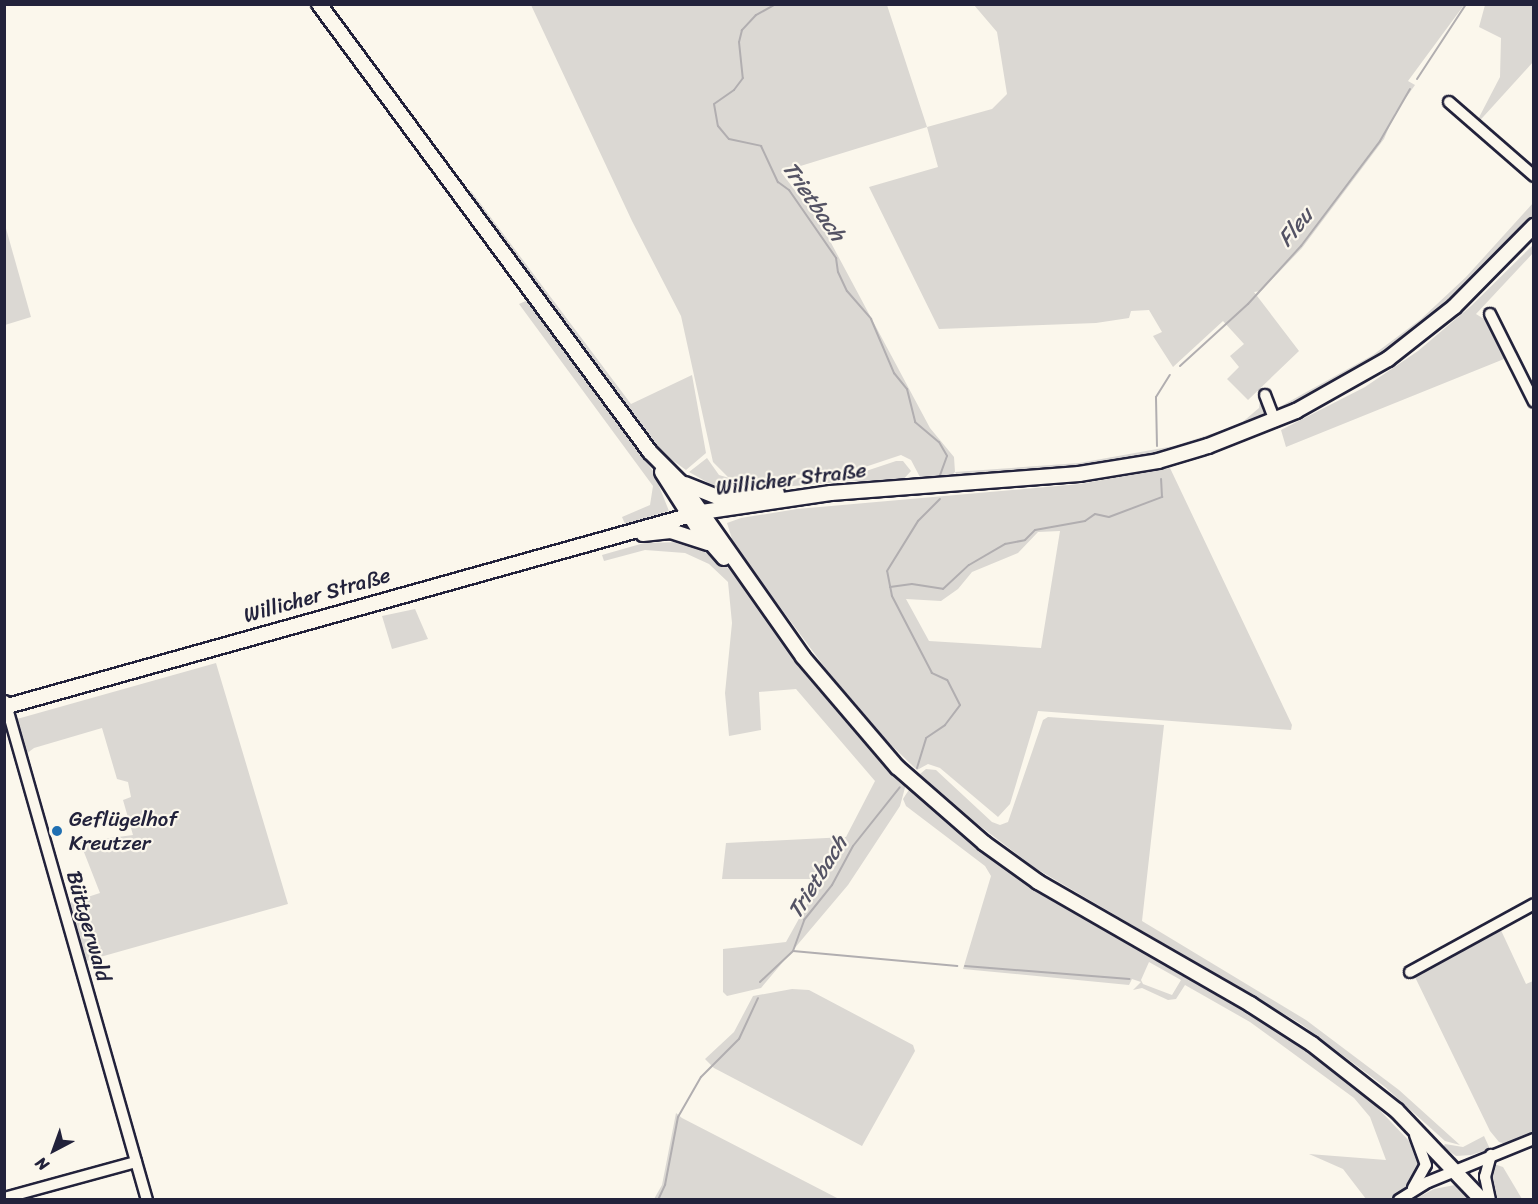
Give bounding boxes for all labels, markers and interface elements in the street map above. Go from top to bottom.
water label: Trietbach [777,156,851,246]
water label: Fleu [1272,203,1318,251]
street label: Willicher Straße [714,457,868,501]
street label: Willicher Straße [240,562,394,628]
place label: Geflügelhof Kreutzer [69,806,177,856]
marker: Geflügelhof Kreutzer [50,824,64,838]
water label: Trietbach [782,831,852,923]
street label: Büttgerwald [61,868,117,984]
north arrow [24,1120,84,1180]
text: N [28,1149,56,1179]

